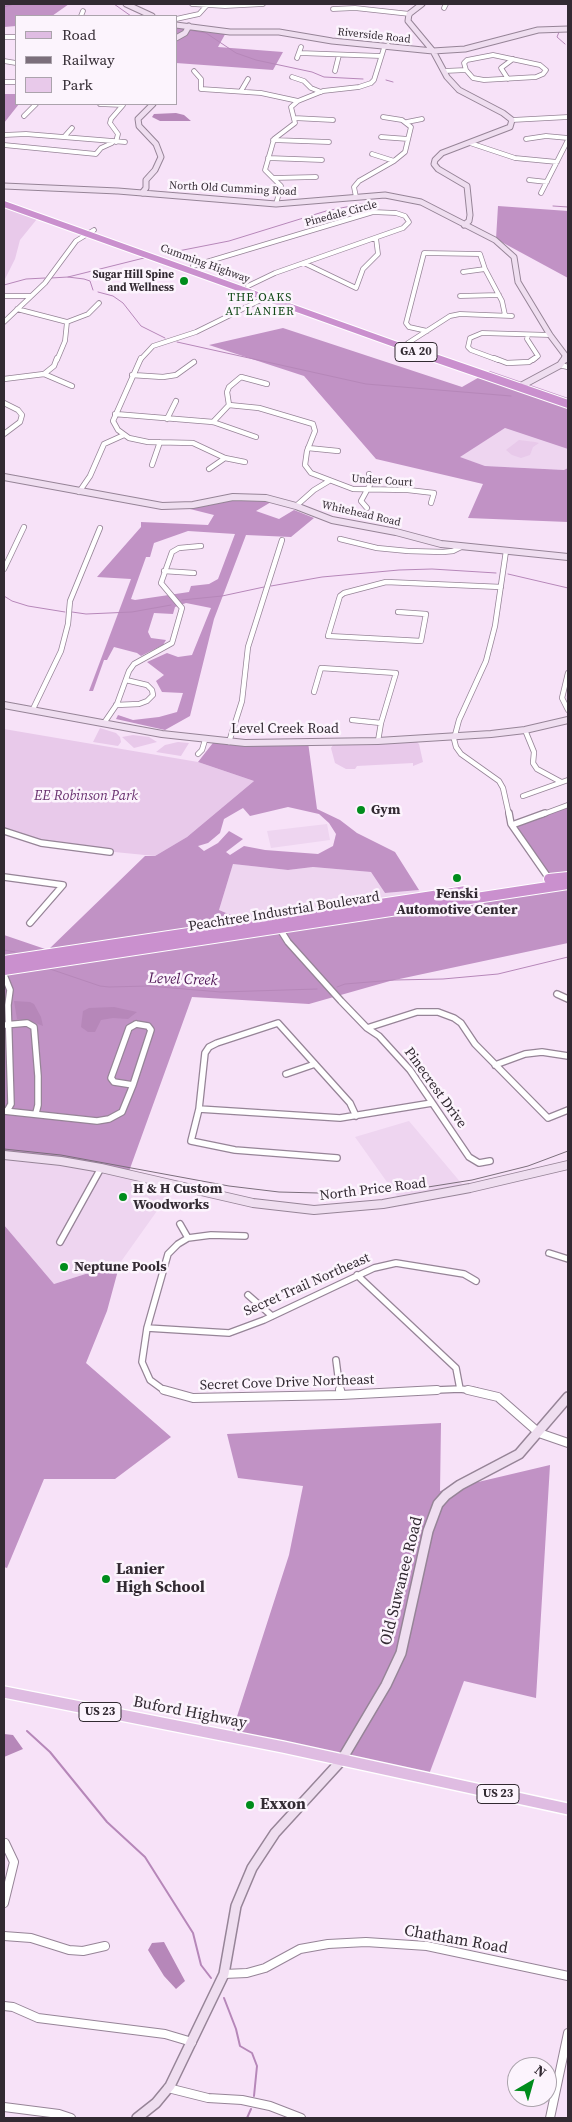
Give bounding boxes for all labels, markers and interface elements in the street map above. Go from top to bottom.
legend [15,15,178,105]
text: Road [62,24,96,45]
street label: Riverside Road [337,26,411,46]
text: Railway [62,49,115,70]
text: Park [62,74,93,95]
street label: North Old Cumming Road [169,179,297,199]
street label: Pinedale Circle [303,198,379,230]
street label: Cumming Highway [158,242,252,286]
place label: Sugar Hill Spine and Wellness [92,268,174,294]
marker: Sugar Hill Spine and Wellness [178,275,190,287]
district label: THE OAKS AT LANIER [224,291,296,319]
road number: GA 20 [395,342,437,362]
street label: Under Court [351,472,413,490]
street label: Whitehead Road [320,498,402,530]
street label: Level Creek Road [231,721,339,737]
park label: EE Robinson Park [34,788,138,804]
place label: Gym [371,802,400,818]
marker: Gym [355,804,367,816]
marker: Fenski Automotive Center [451,872,463,884]
place label: Fenski Automotive Center [397,886,517,919]
street label: Peachtree Industrial Boulevard [187,889,381,935]
water label: Level Creek [148,970,218,990]
street label: Pinecrest Drive [400,1044,470,1132]
street label: North Price Road [319,1175,427,1205]
place label: H & H Custom Woodworks [133,1181,222,1214]
marker: H & H Custom Woodworks [117,1191,129,1203]
street label: Secret Trail Northeast [241,1250,373,1320]
place label: Neptune Pools [74,1259,167,1275]
marker: Neptune Pools [58,1261,70,1273]
street label: Secret Cove Drive Northeast [200,1372,374,1394]
street label: Old Suwanee Road [377,1515,427,1647]
place label: Lanier High School [116,1560,205,1598]
marker: Lanier High School [100,1573,112,1585]
street label: Buford Highway [131,1693,249,1733]
road number: US 23 [79,1702,121,1721]
road number: US 23 [477,1785,519,1804]
place label: Exxon [260,1795,306,1815]
marker: Exxon [244,1799,256,1811]
street label: Chatham Road [403,1921,509,1959]
north arrow [507,2057,557,2107]
text: N [530,2060,551,2082]

